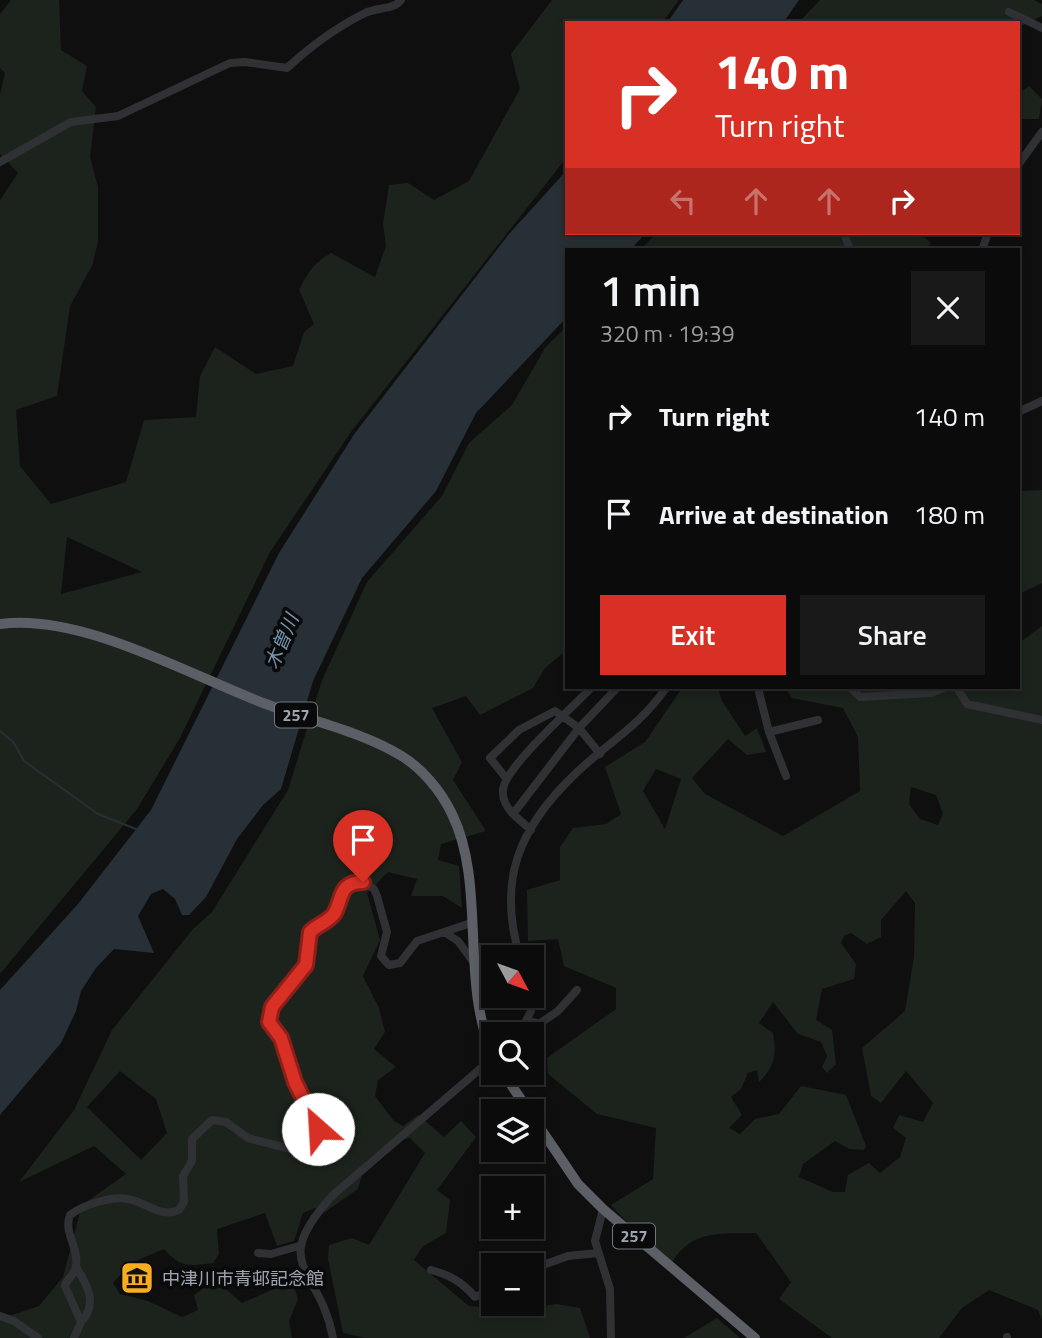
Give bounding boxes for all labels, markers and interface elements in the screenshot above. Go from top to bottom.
text: 140 m [715,33,849,108]
icon: right [600,49,691,140]
text: Turn right [715,101,844,149]
icon: left [664,182,702,220]
icon: ahead [737,182,775,220]
icon: ahead [810,182,848,220]
icon: right [883,182,921,220]
text: 1 min [600,258,701,322]
button: close [911,271,985,345]
text: 320 m · 19:39 [600,316,735,351]
icon: right [600,397,638,435]
text: Turn right [659,397,770,436]
text: 140 m [914,397,985,436]
icon: arrive [600,495,638,533]
text: Arrive at destination [659,495,889,534]
text: 180 m [914,495,985,534]
button: Exit [600,595,786,675]
button: Share [800,595,985,675]
water label: 木曽川 [257,607,306,673]
road number: 257 [275,702,317,728]
pin [333,810,393,882]
icon: arrive [344,821,382,859]
north arrow [481,945,544,1008]
map controls [481,945,544,1316]
button: search [481,1022,544,1085]
position arrow [281,1092,355,1166]
button: layers [481,1099,544,1162]
button: + [481,1176,544,1239]
road number: 257 [613,1224,655,1248]
button: − [481,1253,544,1316]
museum icon: 中津川市青邨記念館 [118,1259,156,1297]
place label: 中津川市青邨記念館 [162,1265,324,1292]

